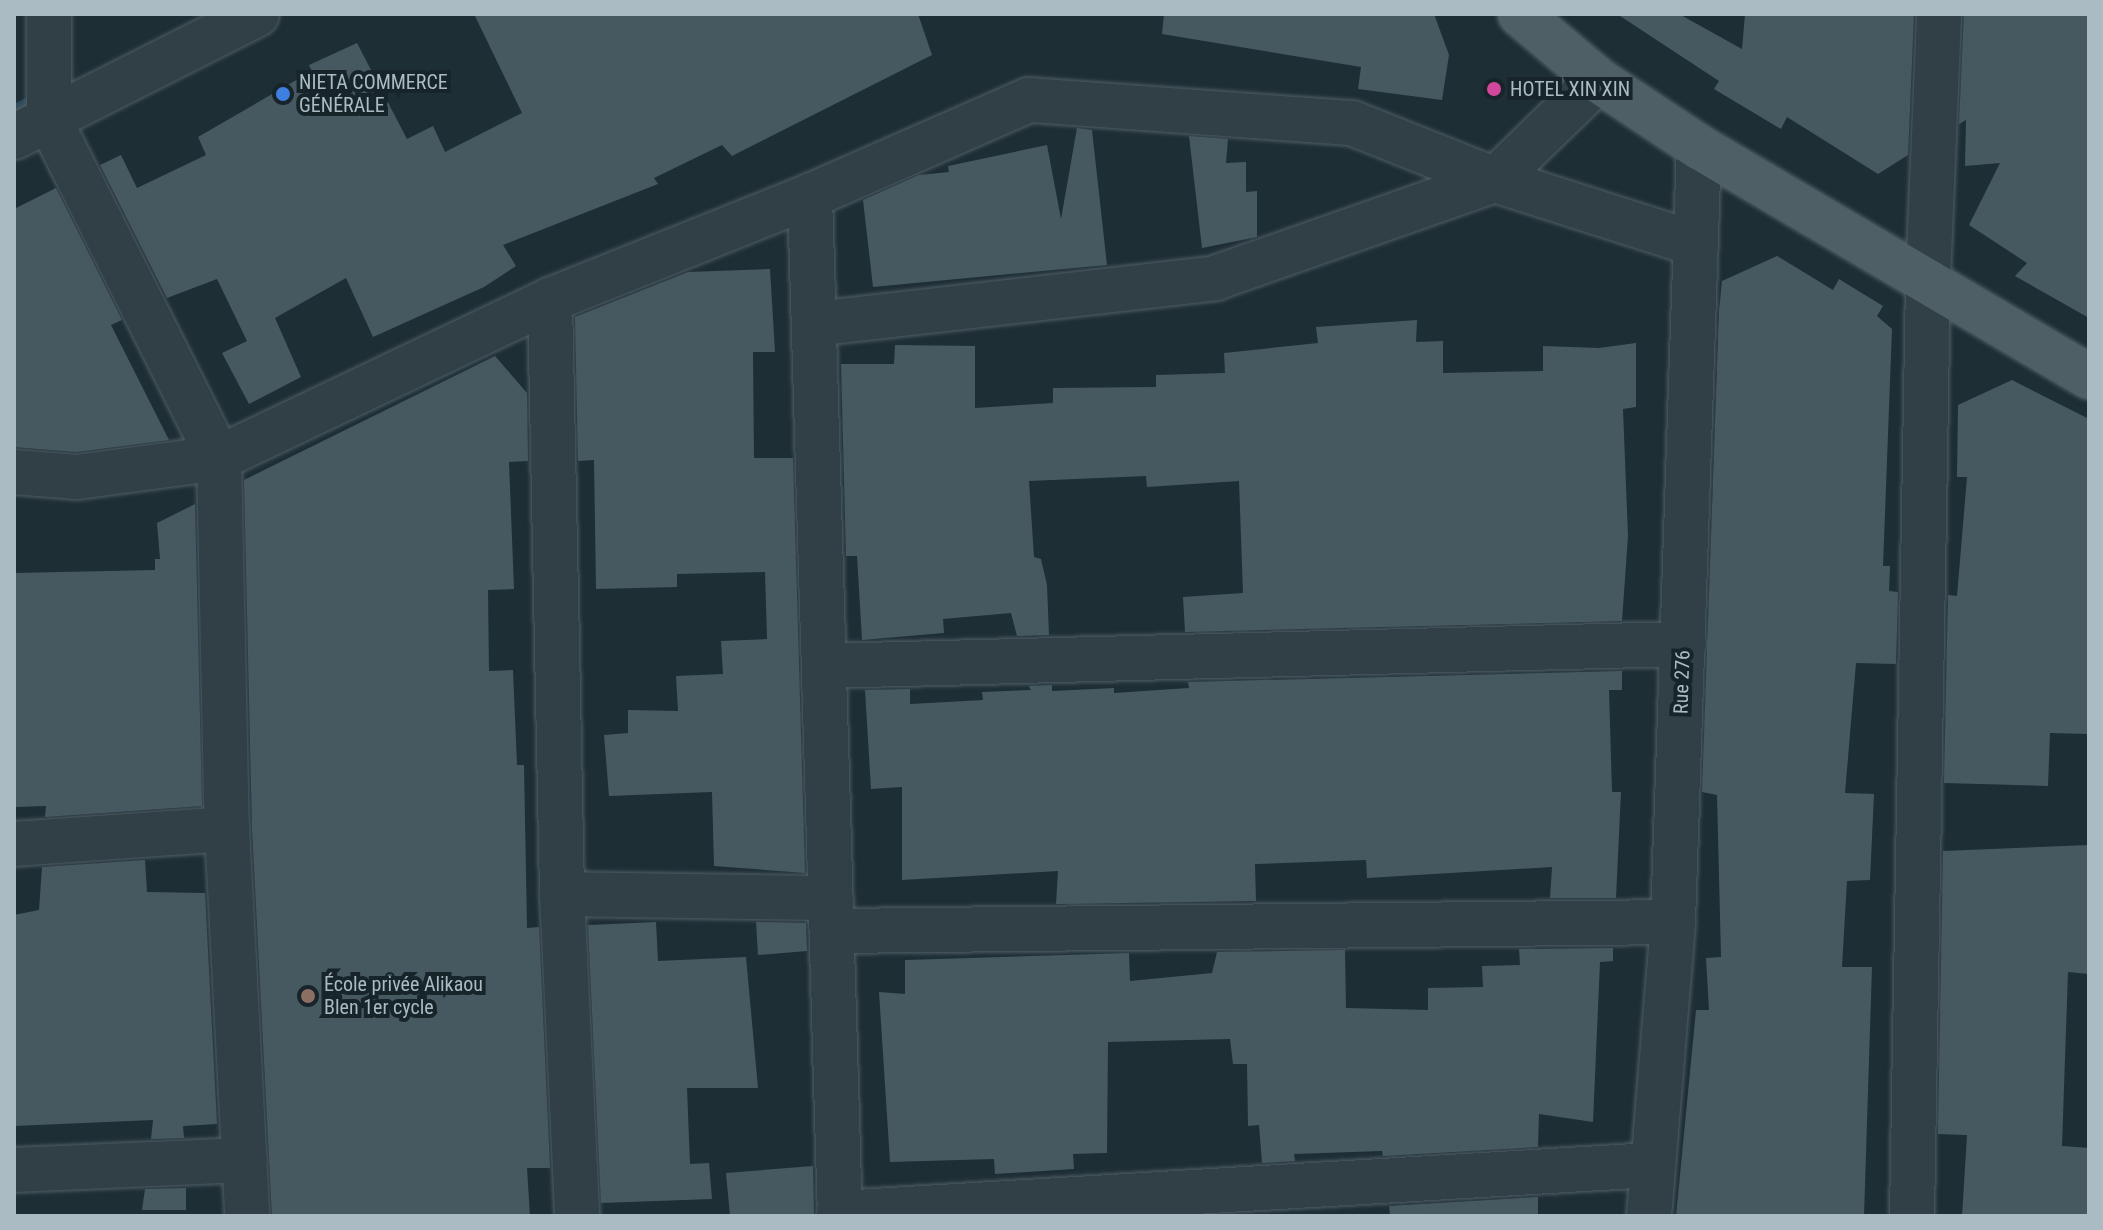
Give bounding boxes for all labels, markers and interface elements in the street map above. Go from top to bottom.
place label: NIETA COMMERCE GÉNÉRALE [299,70,448,117]
place label: HOTEL XIN XIN [1510,77,1630,101]
marker: HOTEL XIN XIN [1485,80,1503,98]
marker: NIETA COMMERCE GÉNÉRALE [274,85,292,103]
street label: Rue 276 [1669,650,1695,714]
place label: École privée Alikaou Blen 1er cycle [324,972,483,1019]
marker: École privée Alikaou Blen 1er cycle [299,987,317,1005]

